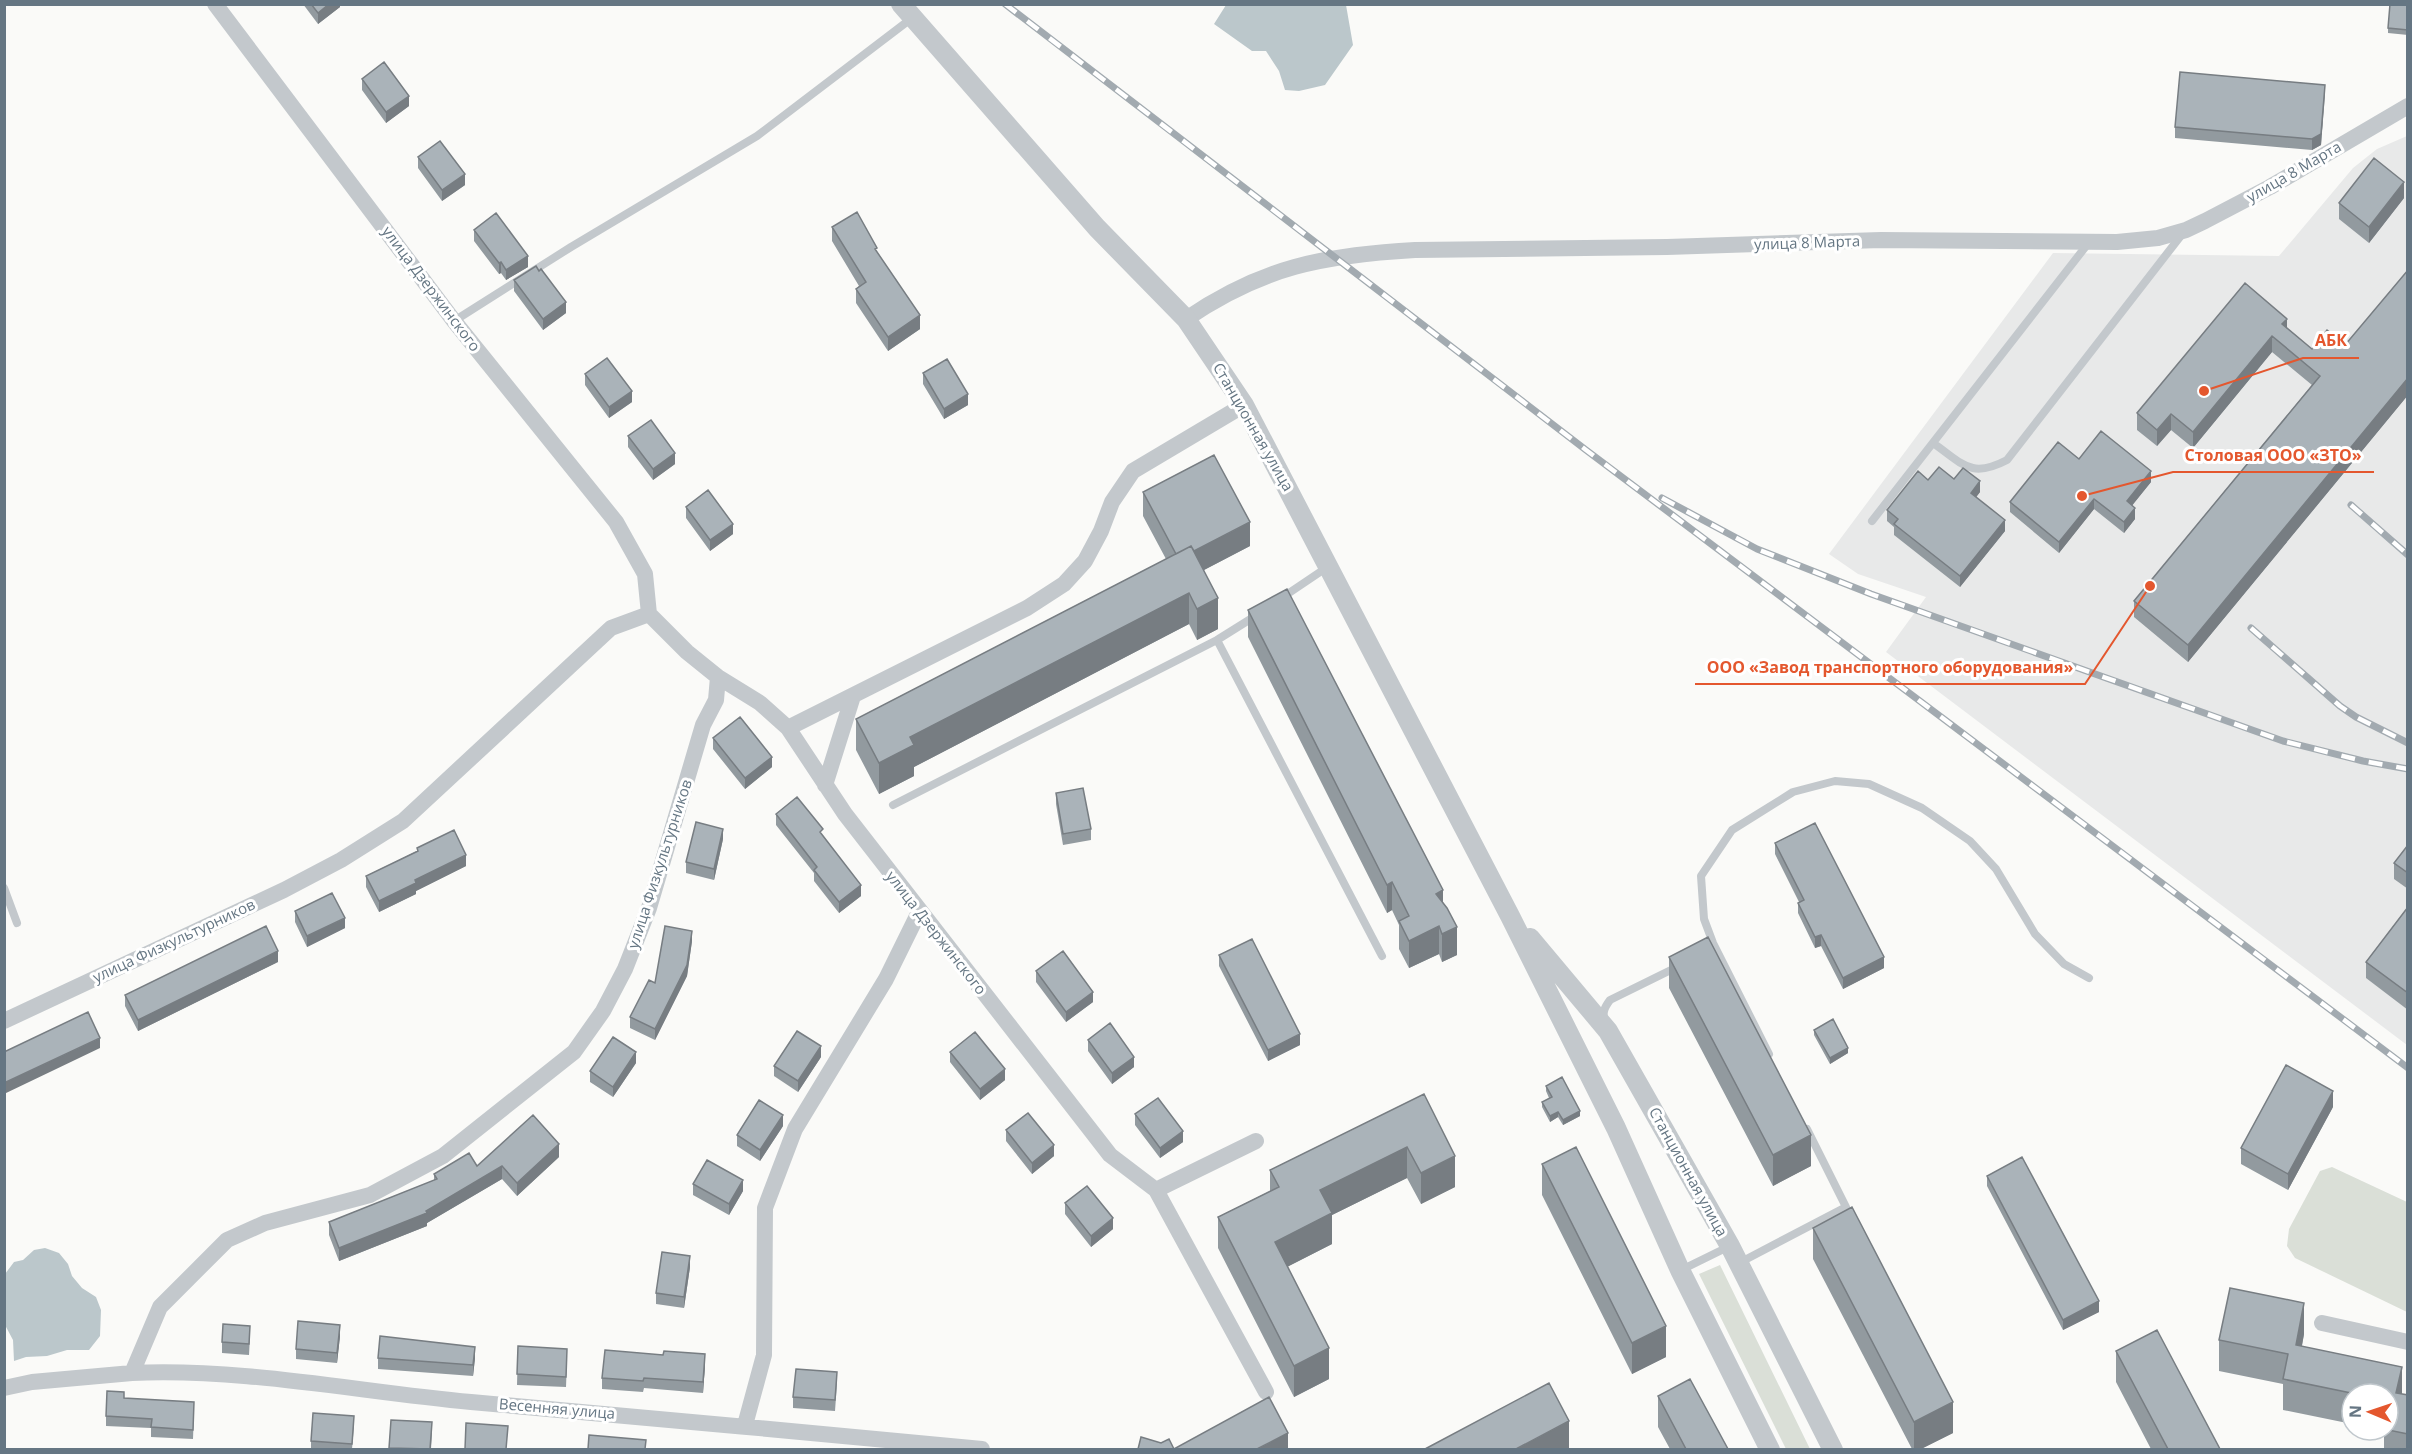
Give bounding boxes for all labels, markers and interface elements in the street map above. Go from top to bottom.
street label: улица 8 Марта [2243,136,2344,206]
street label: улица Дзержинского [378,222,485,355]
street label: улица 8 Марта [1754,230,1860,254]
callout: АБК [2303,324,2359,358]
text: АБК [2315,329,2347,351]
street label: Станционная улица [1209,359,1299,494]
callout: Столовая ООО «ЗТО» [2173,438,2374,472]
text: Столовая ООО «ЗТО» [2185,444,2362,466]
callout: ООО «Завод транспортного оборудования» [1695,650,2085,684]
text: ООО «Завод транспортного оборудования» [1707,656,2073,678]
street label: улица Физкультурников [622,776,696,951]
street label: улица Дзержинского [882,866,991,998]
street label: улица Физкультурников [89,894,258,987]
street label: Станционная улица [1645,1103,1733,1240]
north arrow [2340,1382,2400,1442]
street label: Весенняя улица [498,1393,616,1423]
text: N [2344,1405,2366,1418]

